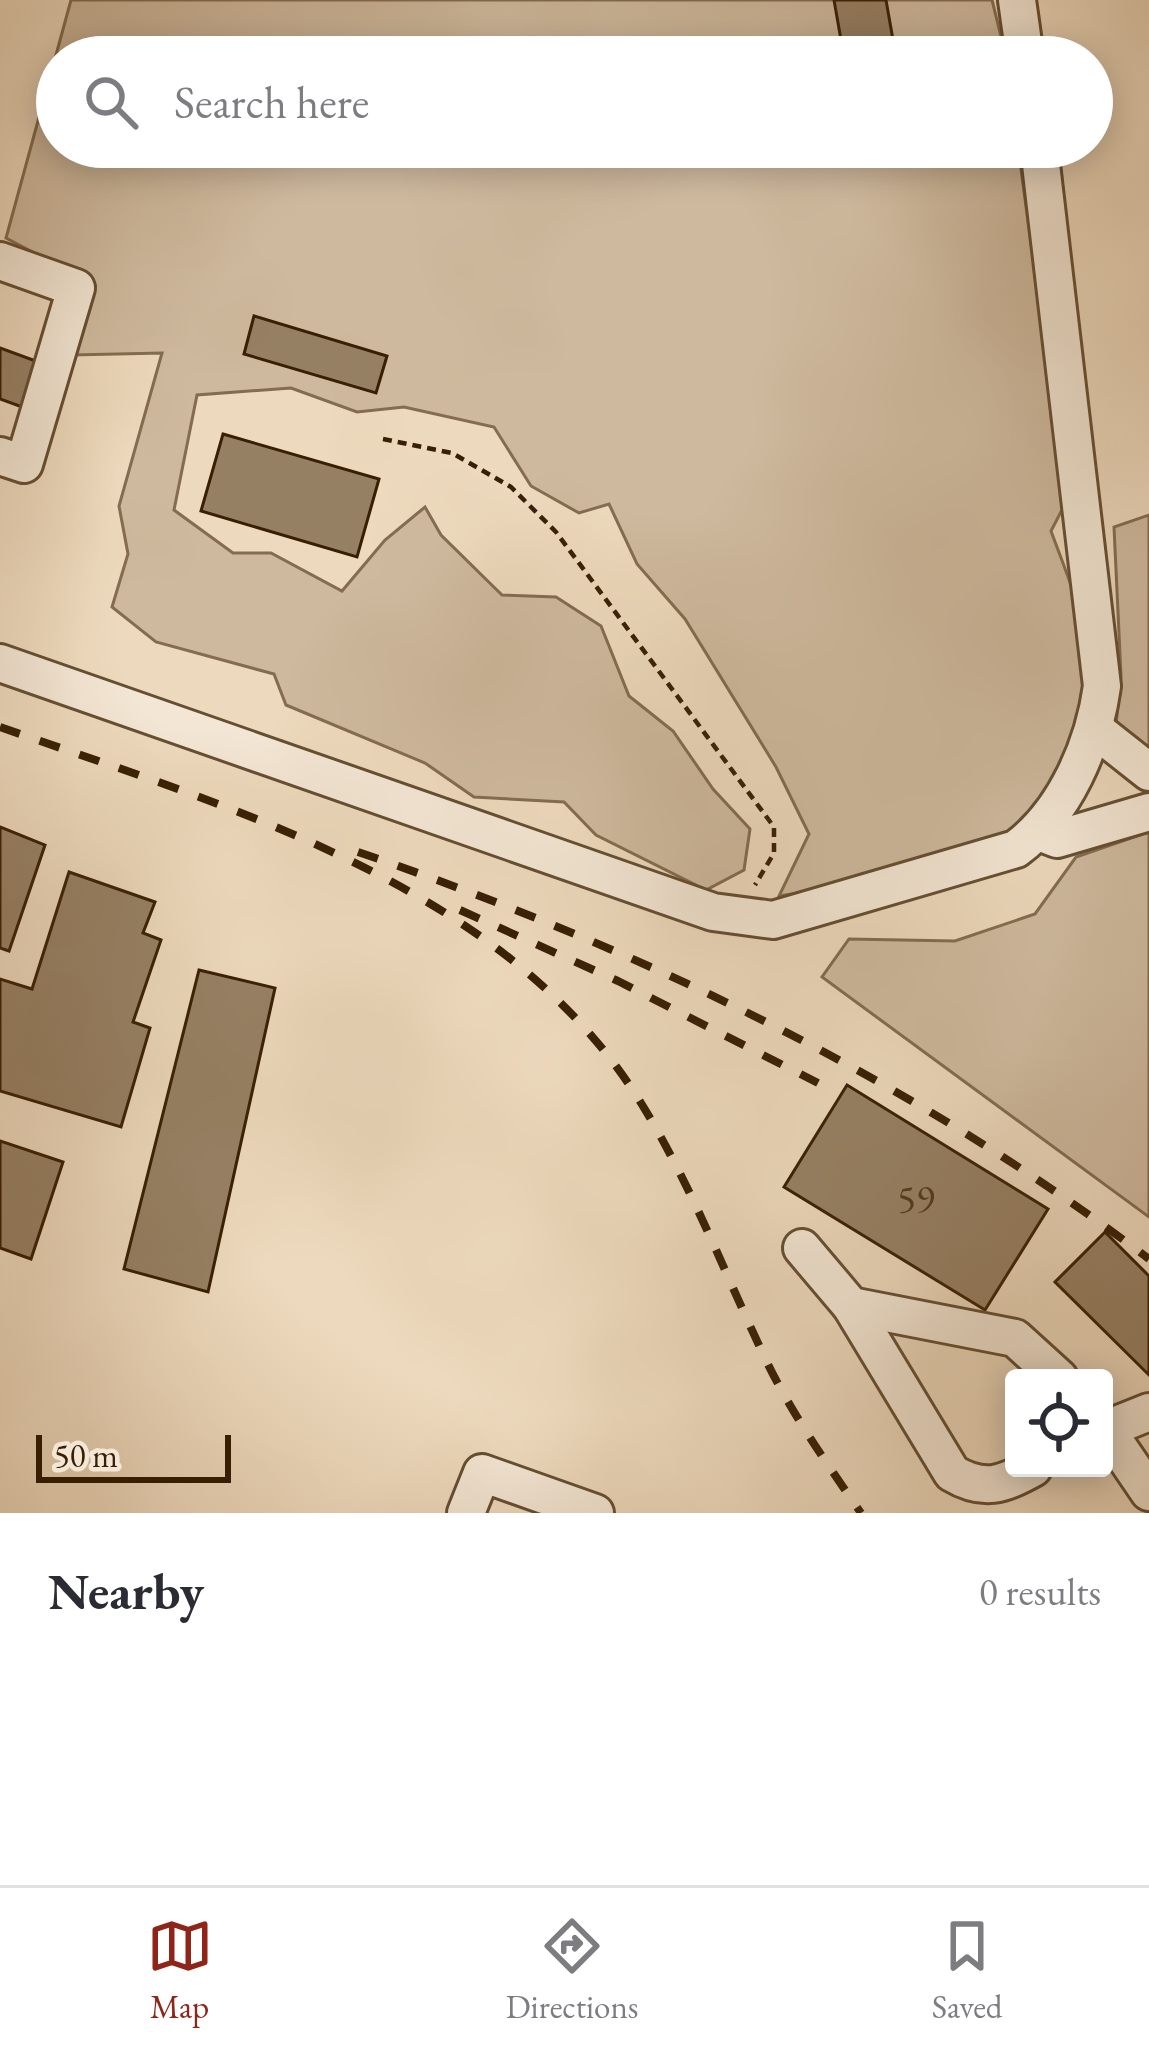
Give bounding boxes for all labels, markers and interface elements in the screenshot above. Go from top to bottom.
search box [36,36,1113,168]
icon: search [78,69,144,135]
text: Search here [174,73,369,131]
house number: 59 [897,1173,935,1224]
map controls [1005,1369,1113,1477]
button: locate [1005,1369,1113,1477]
scale bar [36,1429,231,1482]
text: 50 m [54,1434,118,1477]
text: Nearby [48,1558,204,1624]
text: 0 results [979,1566,1101,1617]
tab: Map [147,1913,213,2028]
tab: Directions [506,1913,639,2028]
tab: Saved [932,1913,1002,2028]

